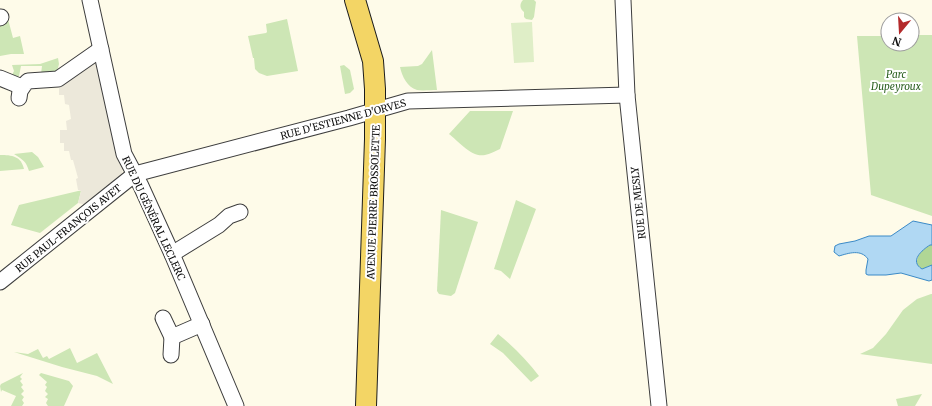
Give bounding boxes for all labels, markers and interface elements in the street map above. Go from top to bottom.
north arrow [880,12,920,52]
text: N [890,33,903,50]
park label: Parc Dupeyroux [870,68,922,93]
street label: RUE D'ESTIENNE D'ORVES [279,96,408,143]
street label: AVENUE PIERRE BROSSOLETTE [364,124,383,281]
street label: RUE DU GÉNÉRAL LECLERC [119,154,189,283]
street label: RUE DE MESLY [628,166,649,240]
street label: RUE PAUL-FRANÇOIS AVET [13,182,124,275]

